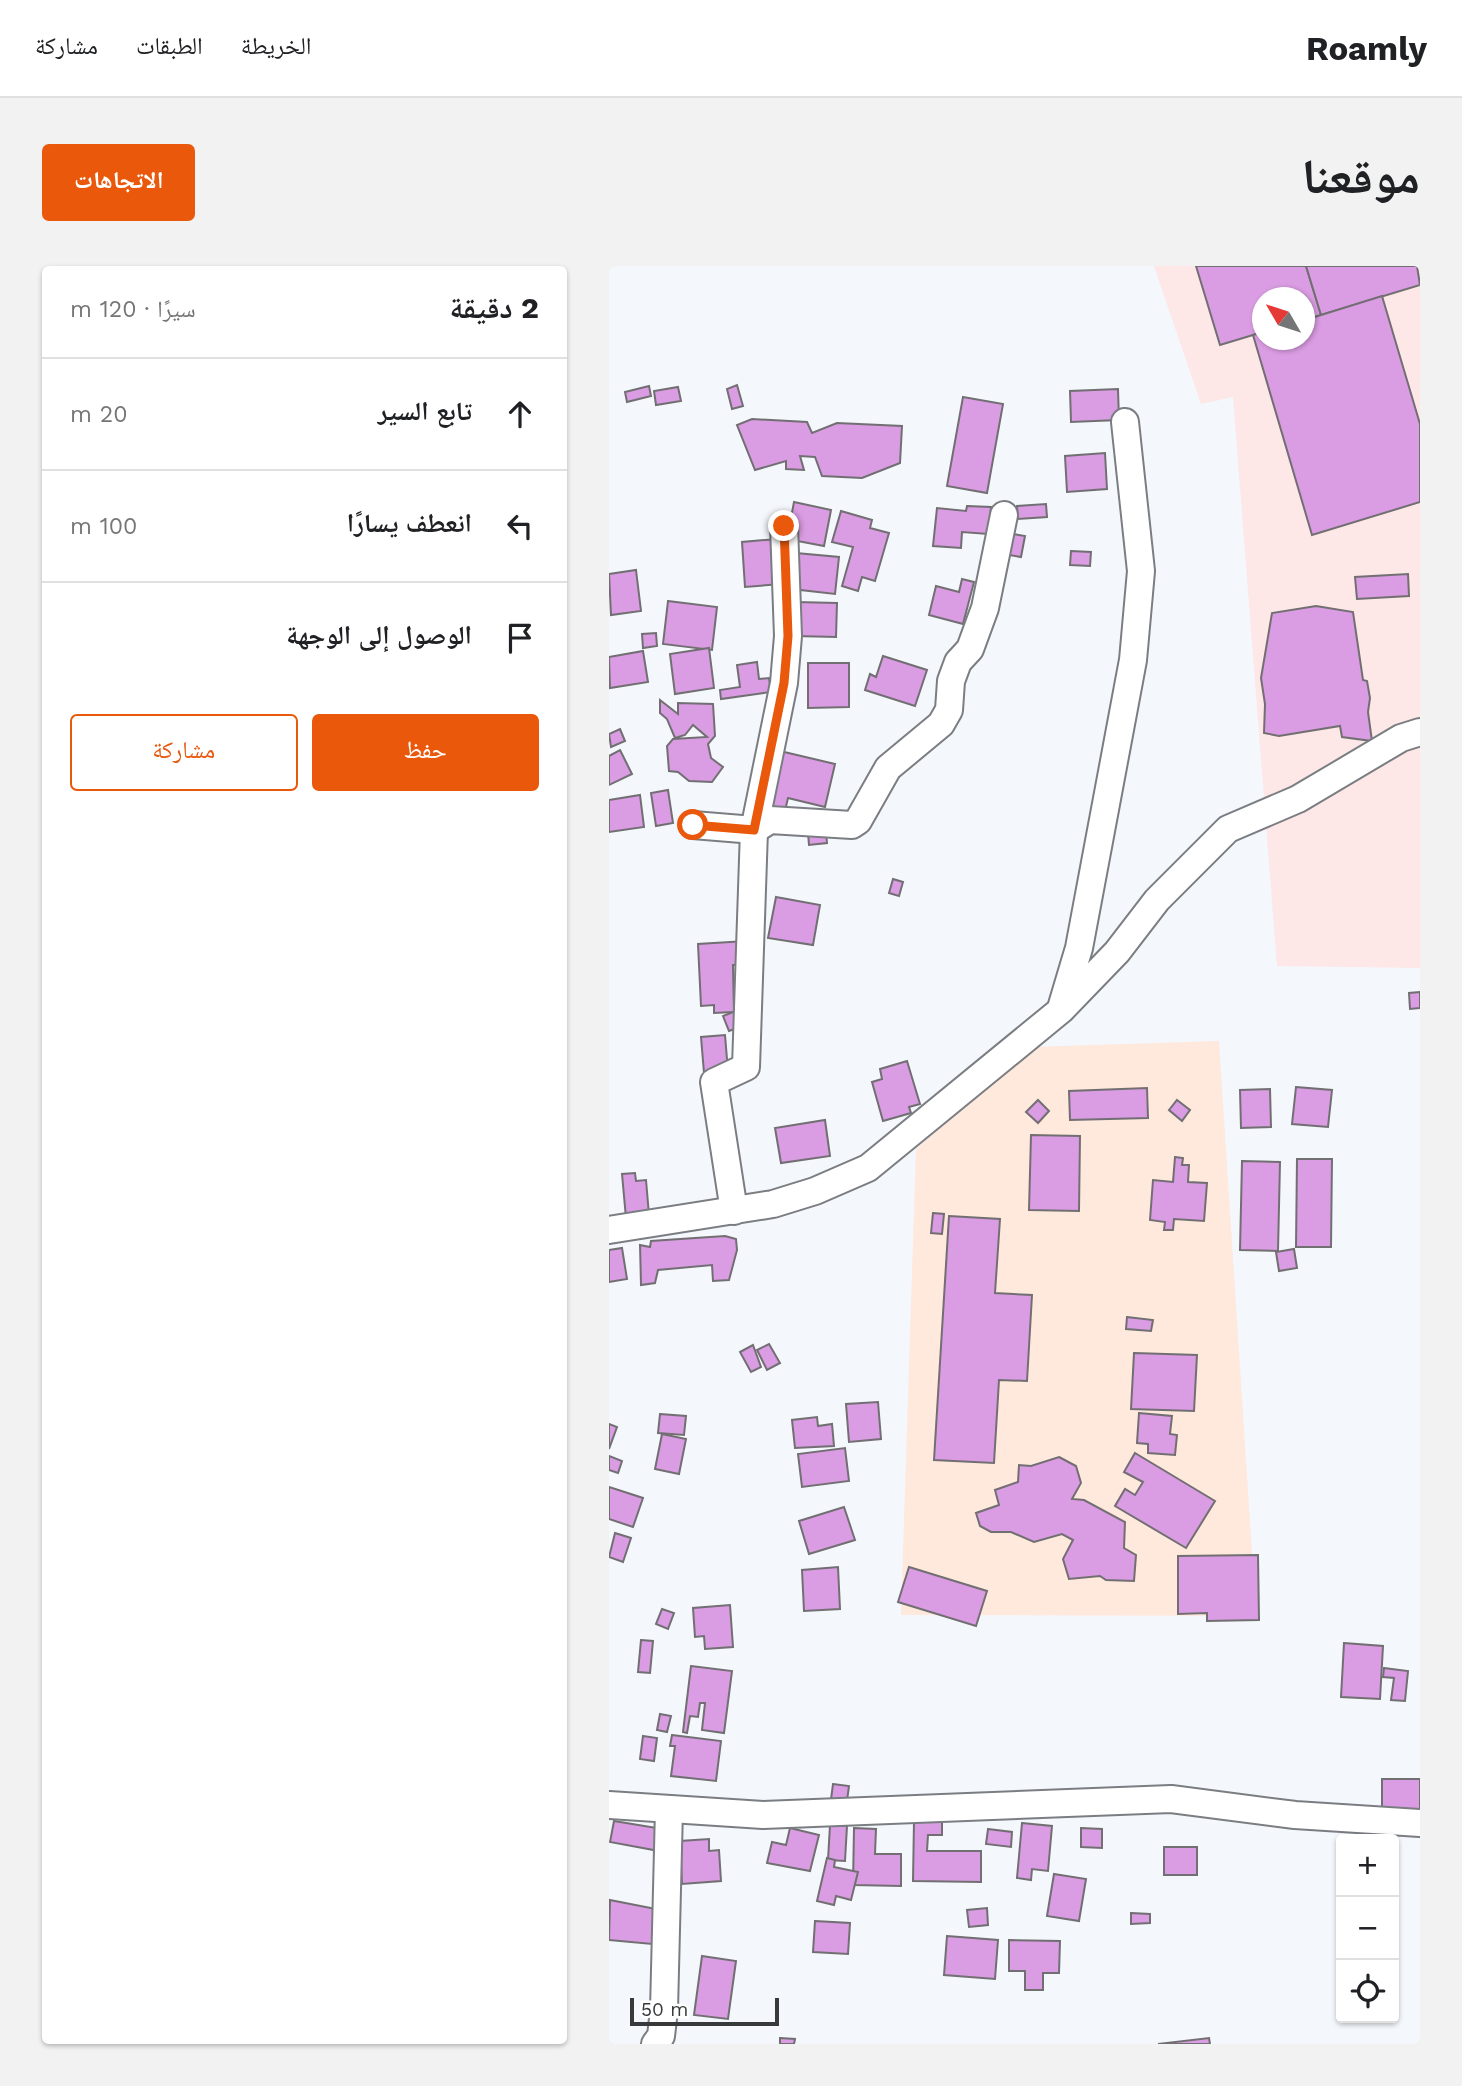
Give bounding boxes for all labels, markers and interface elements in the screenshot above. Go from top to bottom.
text: Roamly [1306,29,1427,68]
text: مشاركة [35,32,98,60]
text: الطبقات [136,32,203,60]
text: الخريطة [241,32,311,60]
button: الاتجاهات [42,144,195,221]
text: موقعنا [1302,147,1420,205]
north arrow [1252,287,1315,350]
text: 2 دقيقة [450,290,539,325]
text: سيرًا · 120 m [70,296,196,323]
icon: ahead [501,395,539,433]
text: تابع السير [378,396,472,426]
text: 20 m [70,401,127,428]
icon: left [501,507,539,545]
text: انعطف يسارًا [347,508,472,538]
route end [768,510,799,541]
text: 100 m [70,513,137,540]
icon: arrive [501,619,539,657]
text: الوصول إلى الوجهة [286,620,472,650]
button: مشاركة [70,714,298,791]
button: حفظ [312,714,539,791]
route start [677,809,708,840]
map controls [1336,1834,1399,2023]
button: + [1336,1834,1399,1897]
button: − [1336,1897,1399,1960]
button: locate [1336,1960,1399,2023]
scale bar [630,1995,779,2027]
text: 50 m [641,1998,688,2021]

